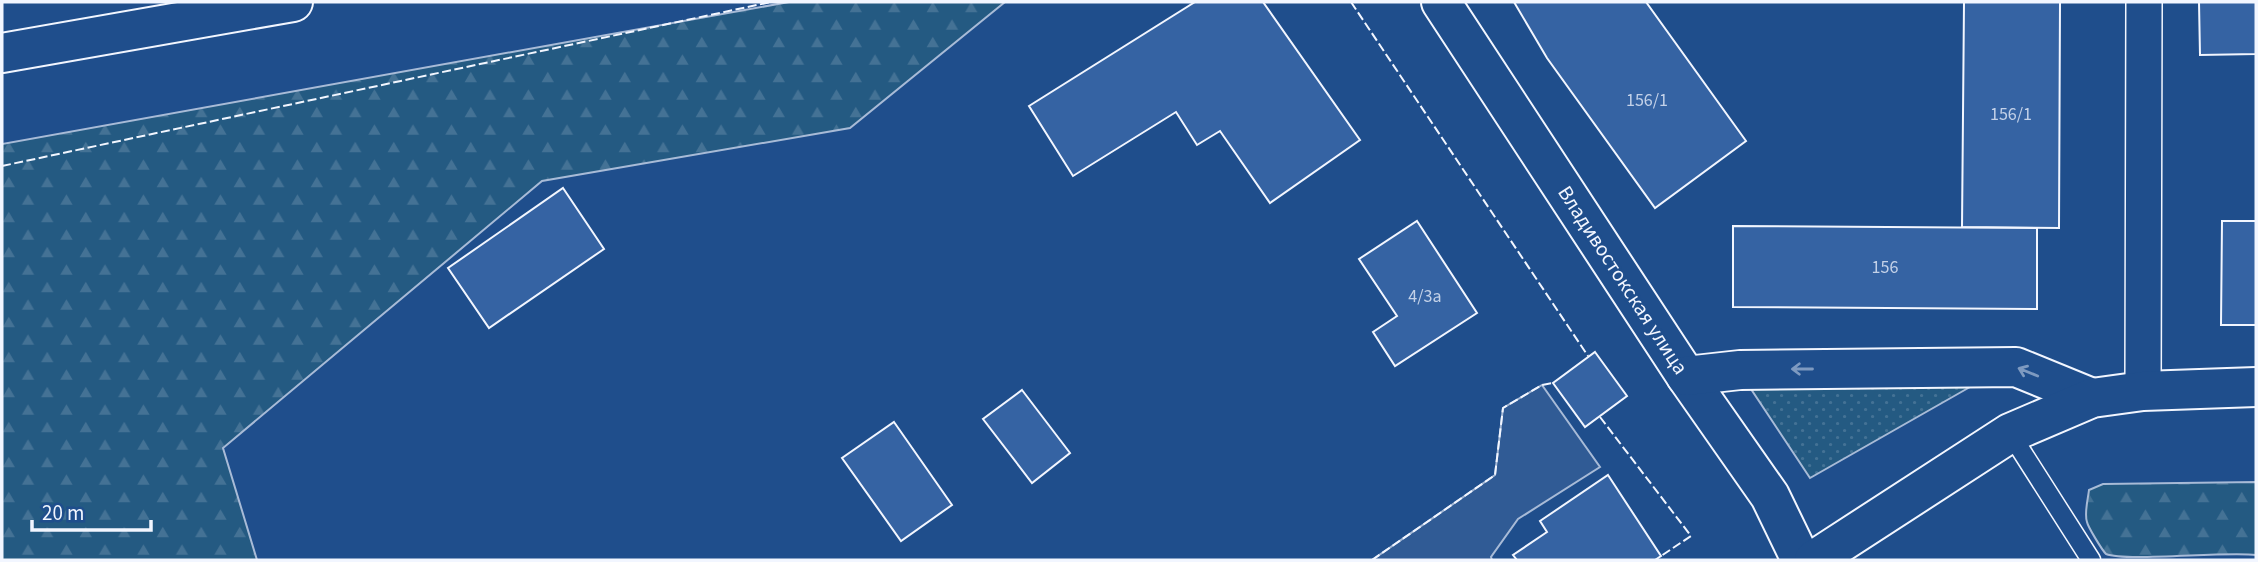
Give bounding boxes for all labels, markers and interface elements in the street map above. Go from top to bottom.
house number: 156/1 [1626,88,1668,113]
house number: 156/1 [1990,102,2032,127]
street label: Владивостокская улица [1551,180,1695,380]
house number: 156 [1872,255,1898,280]
house number: 4/3а [1408,284,1442,309]
one-way arrow [1790,362,1813,376]
one-way arrow [2018,365,2040,378]
scale bar [32,489,150,532]
text: 20 m [42,498,84,528]

